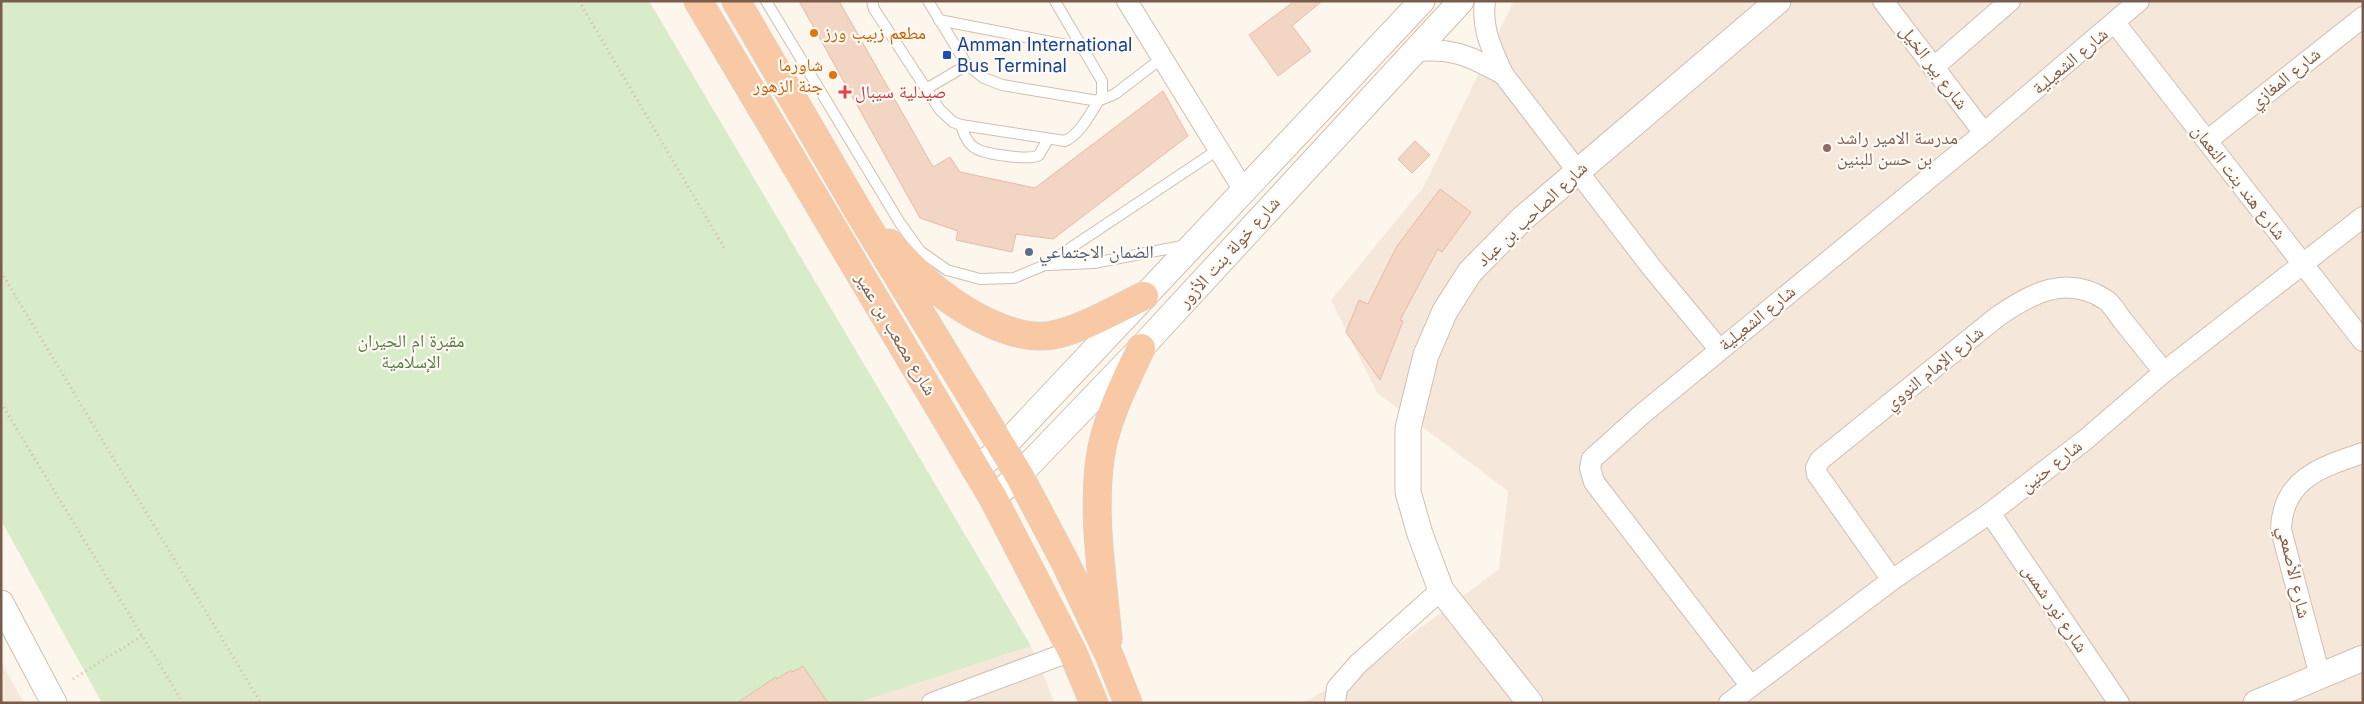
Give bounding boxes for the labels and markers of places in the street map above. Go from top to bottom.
place label: مطعم زبيب ورز [823,22,926,45]
marker: مطعم زبيب ورز [808,27,820,39]
place label: Amman International Bus Terminal [957,34,1132,76]
marker: Amman International Bus Terminal [941,49,953,61]
place label: شاورما جنة الزهور [752,54,823,96]
marker: شاورما جنة الزهور [827,69,839,81]
place label: صيدلية سيبال [855,81,947,103]
marker: صيدلية سيبال [839,86,851,98]
place label: مدرسة الامير راشد بن حسن للبنين [1837,127,1958,170]
marker: مدرسة الامير راشد بن حسن للبنين [1821,142,1833,154]
place label: الضمان الاجتماعي [1039,241,1154,267]
marker: الضمان الاجتماعي [1023,246,1035,258]

